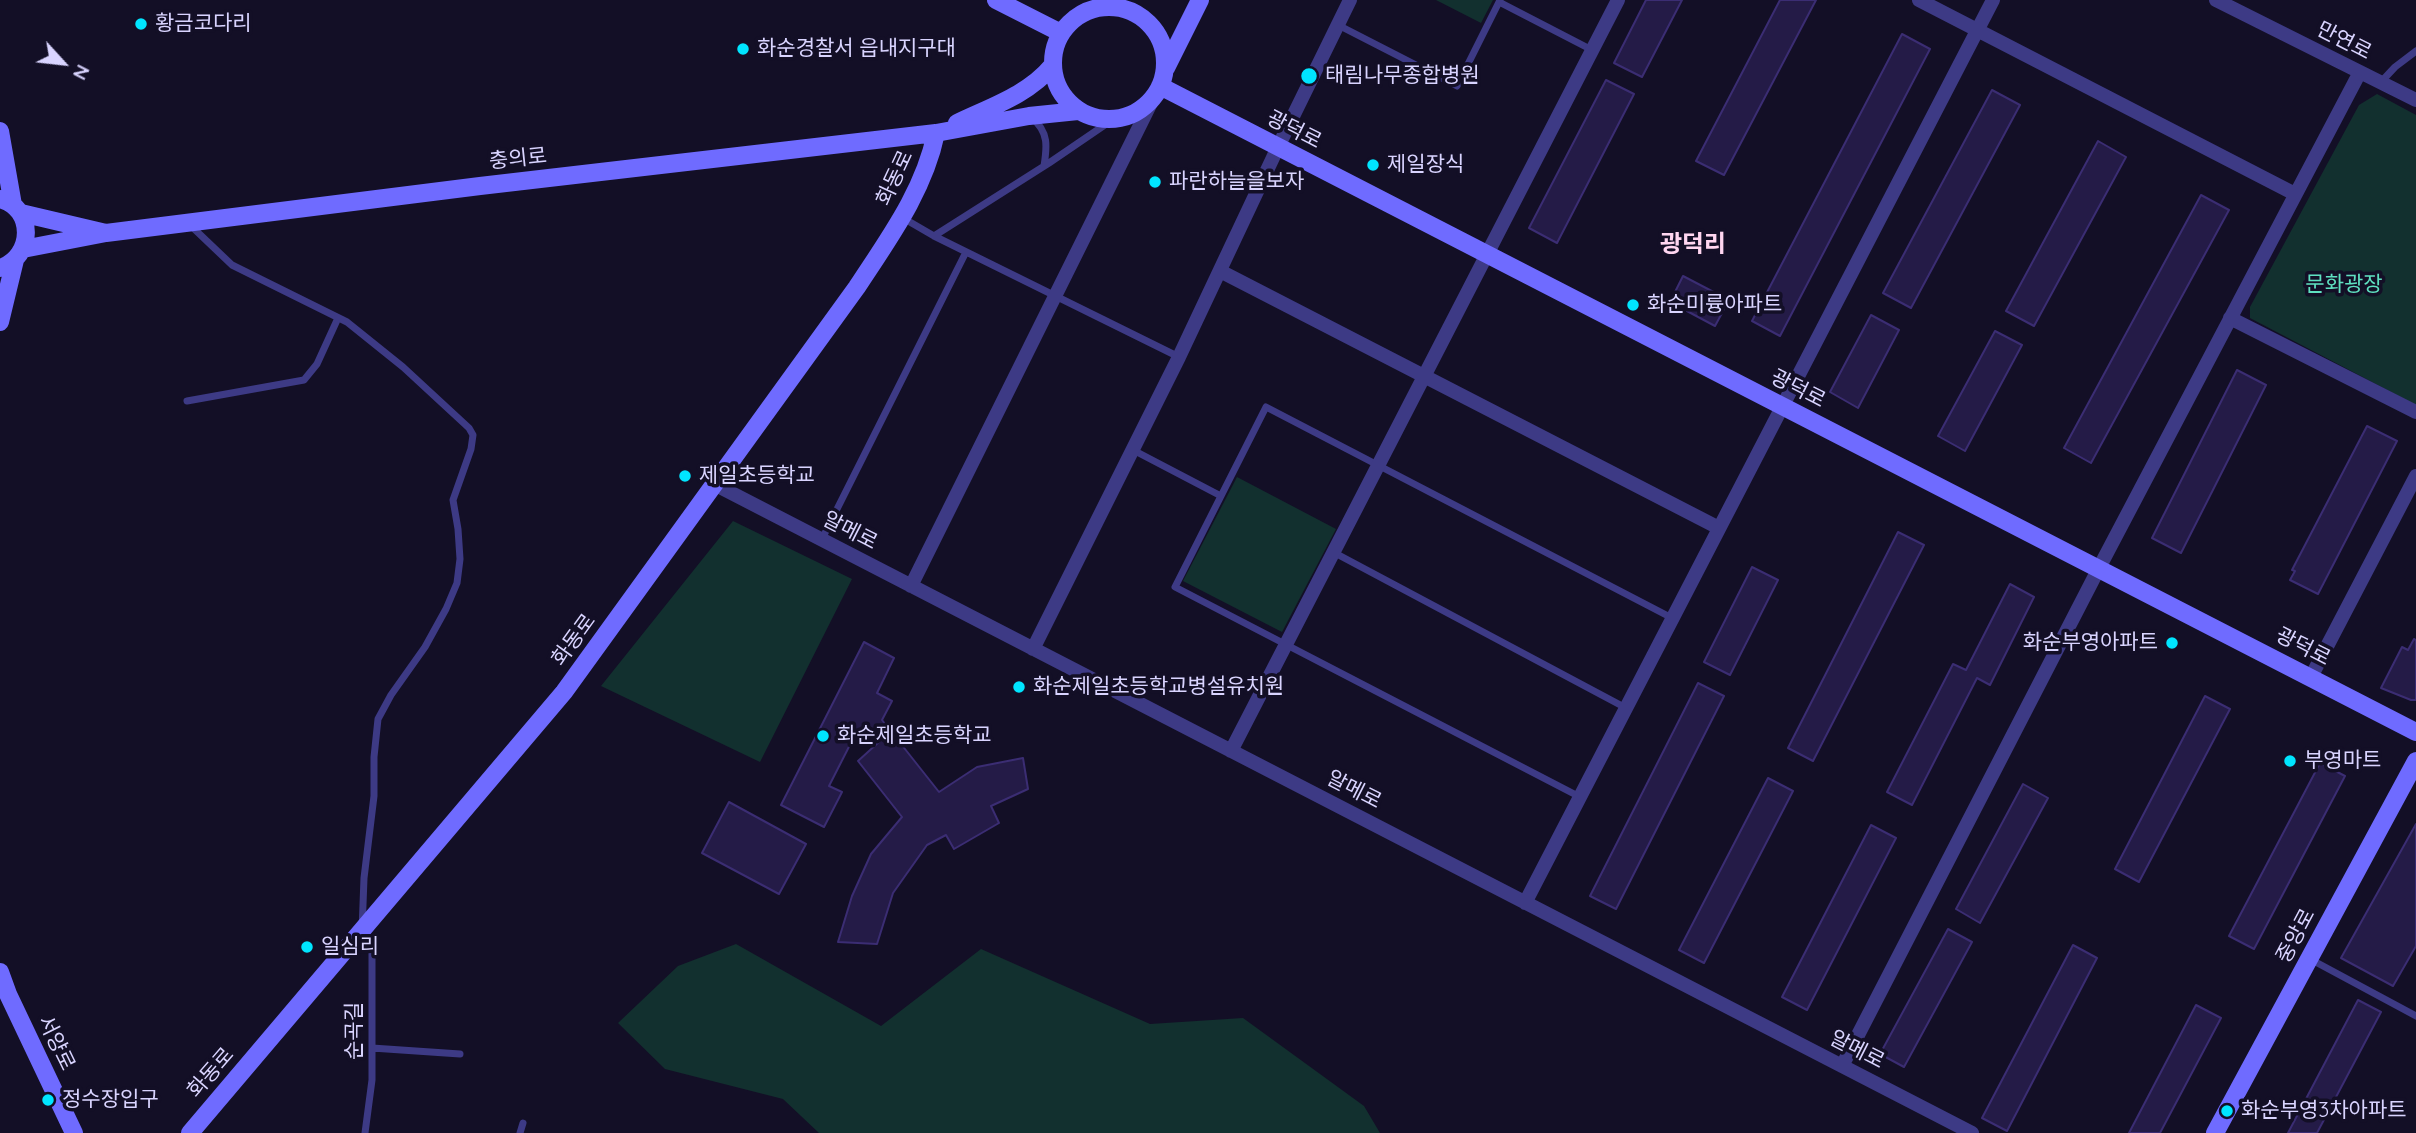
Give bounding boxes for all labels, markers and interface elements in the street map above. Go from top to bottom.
place label: 황금코다리 [155,11,252,37]
marker: 황금코다리 [133,16,149,32]
street label: 만연로 [2312,17,2376,65]
north arrow [28,28,98,98]
place label: 화순경찰서 읍내지구대 [757,36,956,62]
marker: 화순경찰서 읍내지구대 [735,41,751,57]
text: N [68,61,96,84]
place label: 태림나무종합병원 [1325,63,1480,89]
marker: 태림나무종합병원 [1299,66,1319,86]
street label: 광덕로 [1262,106,1326,154]
street label: 충의로 [488,143,548,175]
street label: 화동로 [871,146,919,210]
place label: 제일장식 [1387,152,1464,178]
marker: 제일장식 [1365,157,1381,173]
place label: 파란하늘을보자 [1169,169,1304,195]
marker: 파란하늘을보자 [1147,174,1163,190]
district label: 광덕리 [1660,231,1726,259]
park label: 문화광장 [2305,272,2383,298]
place label: 화순미륭아파트 [1647,292,1782,318]
marker: 화순미륭아파트 [1625,297,1641,313]
street label: 광덕로 [1766,365,1830,413]
place label: 제일초등학교 [699,463,815,489]
marker: 제일초등학교 [677,468,693,484]
street label: 알메로 [818,507,882,555]
street label: 화동로 [547,609,601,671]
street label: 광덕로 [2271,623,2335,671]
place label: 화순부영아파트 [2023,630,2158,656]
marker: 화순부영아파트 [2164,635,2180,651]
place label: 화순제일초등학교병설유치원 [1033,674,1284,700]
marker: 화순제일초등학교병설유치원 [1011,679,1027,695]
place label: 화순제일초등학교 [837,723,992,749]
marker: 화순제일초등학교 [815,728,831,744]
place label: 부영마트 [2304,748,2381,774]
marker: 부영마트 [2282,753,2298,769]
street label: 알메로 [1322,766,1386,814]
street label: 중앙로 [2271,904,2321,968]
place label: 일심리 [321,934,379,960]
marker: 일심리 [299,939,315,955]
street label: 순곡길 [342,1002,368,1060]
street label: 서양로 [32,1011,80,1075]
street label: 알메로 [1825,1026,1889,1074]
street label: 화동로 [182,1043,240,1103]
place label: 정수장입구 [62,1087,159,1113]
marker: 정수장입구 [40,1092,56,1108]
place label: 화순부영3차아파트 [2241,1098,2407,1124]
marker: 화순부영3차아파트 [2219,1103,2235,1119]

